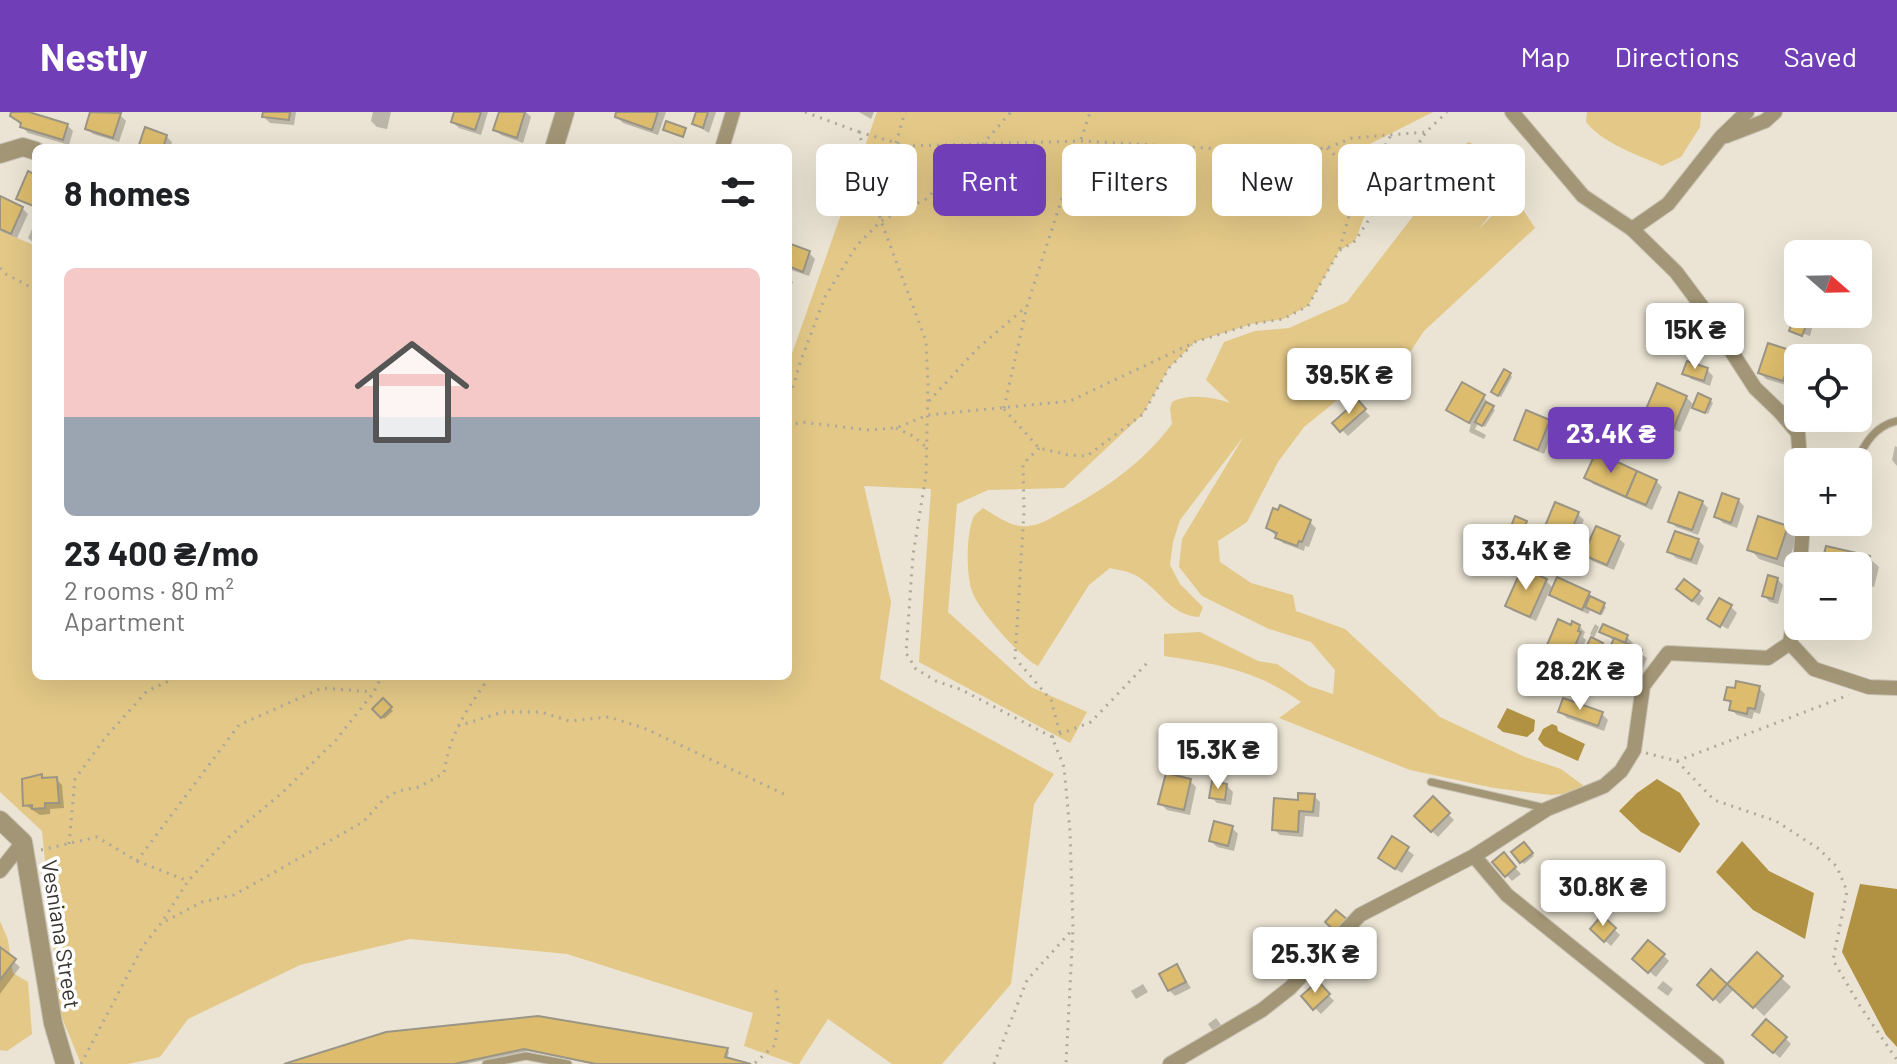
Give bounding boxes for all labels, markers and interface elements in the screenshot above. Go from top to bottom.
text: Nestly [40,33,148,79]
text: Map [1521,39,1570,73]
text: Directions [1614,39,1740,73]
text: Saved [1784,39,1857,73]
chip: Buy [816,144,917,216]
chip: Rent [933,144,1046,216]
chip: Filters [1062,144,1196,216]
chip: New [1212,144,1322,216]
chip: Apartment [1338,144,1525,216]
icon: filters [716,170,760,214]
text: 8 homes [64,172,190,213]
north arrow [1784,240,1872,328]
map controls [1784,240,1872,640]
pin: 15K ₴ [1639,303,1751,371]
text: 15K ₴ [1664,313,1726,344]
icon: home [340,320,484,464]
button: locate [1784,344,1872,432]
pin: 39.5K ₴ [1275,348,1423,416]
text: 39.5K ₴ [1305,358,1393,389]
pin: 23.4K ₴ [1537,407,1685,475]
text: 23.4K ₴ [1566,417,1656,448]
button: + [1784,448,1872,536]
pin: 33.4K ₴ [1452,524,1600,592]
text: 23 400 ₴/mo [64,532,259,573]
text: 33.4K ₴ [1481,534,1571,565]
button: − [1784,552,1872,640]
text: 2 rooms · 80 m² [64,574,234,605]
text: Apartment [64,605,185,636]
pin: 28.2K ₴ [1506,644,1654,712]
text: 28.2K ₴ [1535,654,1625,685]
pin: 15.3K ₴ [1144,723,1292,791]
text: 15.3K ₴ [1176,733,1260,764]
street label: Vesniana Street [37,858,87,1010]
pin: 30.8K ₴ [1529,860,1677,928]
text: 30.8K ₴ [1559,870,1647,901]
pin: 25.3K ₴ [1241,927,1389,995]
text: 25.3K ₴ [1271,937,1359,968]

